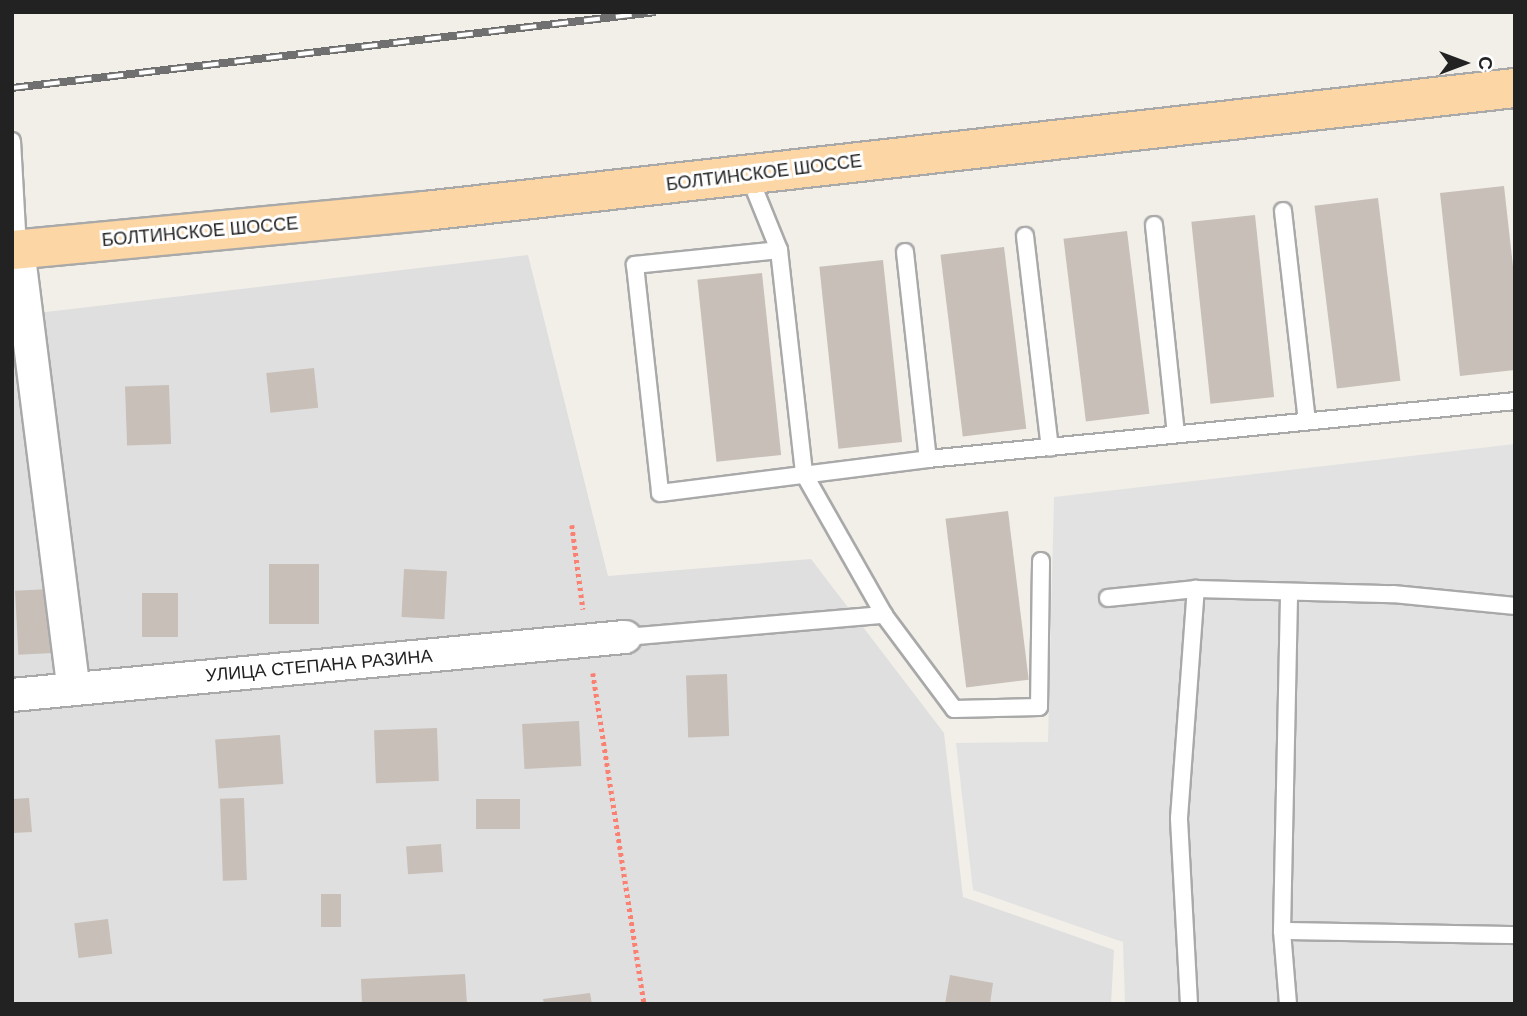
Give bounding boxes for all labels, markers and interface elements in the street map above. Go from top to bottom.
north arrow [1429,28,1499,98]
text: С [1475,56,1496,70]
street label: БОЛТИНСКОЕ ШОССЕ [665,150,863,196]
street label: БОЛТИНСКОЕ ШОССЕ [101,213,299,251]
street label: УЛИЦА СТЕПАНА РАЗИНА [205,645,433,687]

